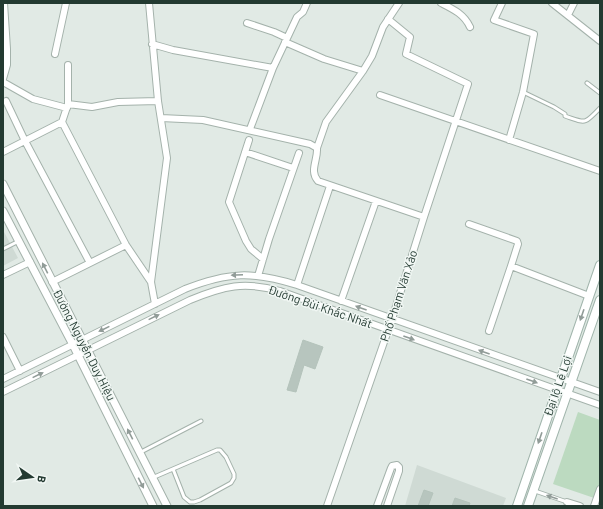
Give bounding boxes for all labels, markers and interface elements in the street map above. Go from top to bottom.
street label: Phố Phạm Văn Xảo [377,248,419,343]
one-way arrow [42,262,49,274]
one-way arrow [231,272,243,279]
street label: Đường Bùi Khắc Nhất [266,282,374,330]
street label: Đường Nguyễn Duy Hiệu [51,287,119,403]
one-way arrow [355,305,367,311]
one-way arrow [579,310,585,322]
one-way arrow [149,314,160,320]
one-way arrow [99,326,110,332]
one-way arrow [404,335,416,341]
one-way arrow [477,348,489,354]
street label: Đại lộ Lê Lợi [540,354,574,418]
one-way arrow [32,372,44,378]
one-way arrow [526,379,538,385]
one-way arrow [126,428,133,440]
one-way arrow [537,433,543,445]
north arrow [12,457,52,497]
text: B [35,475,49,484]
one-way arrow [138,477,144,489]
one-way arrow [546,493,558,499]

